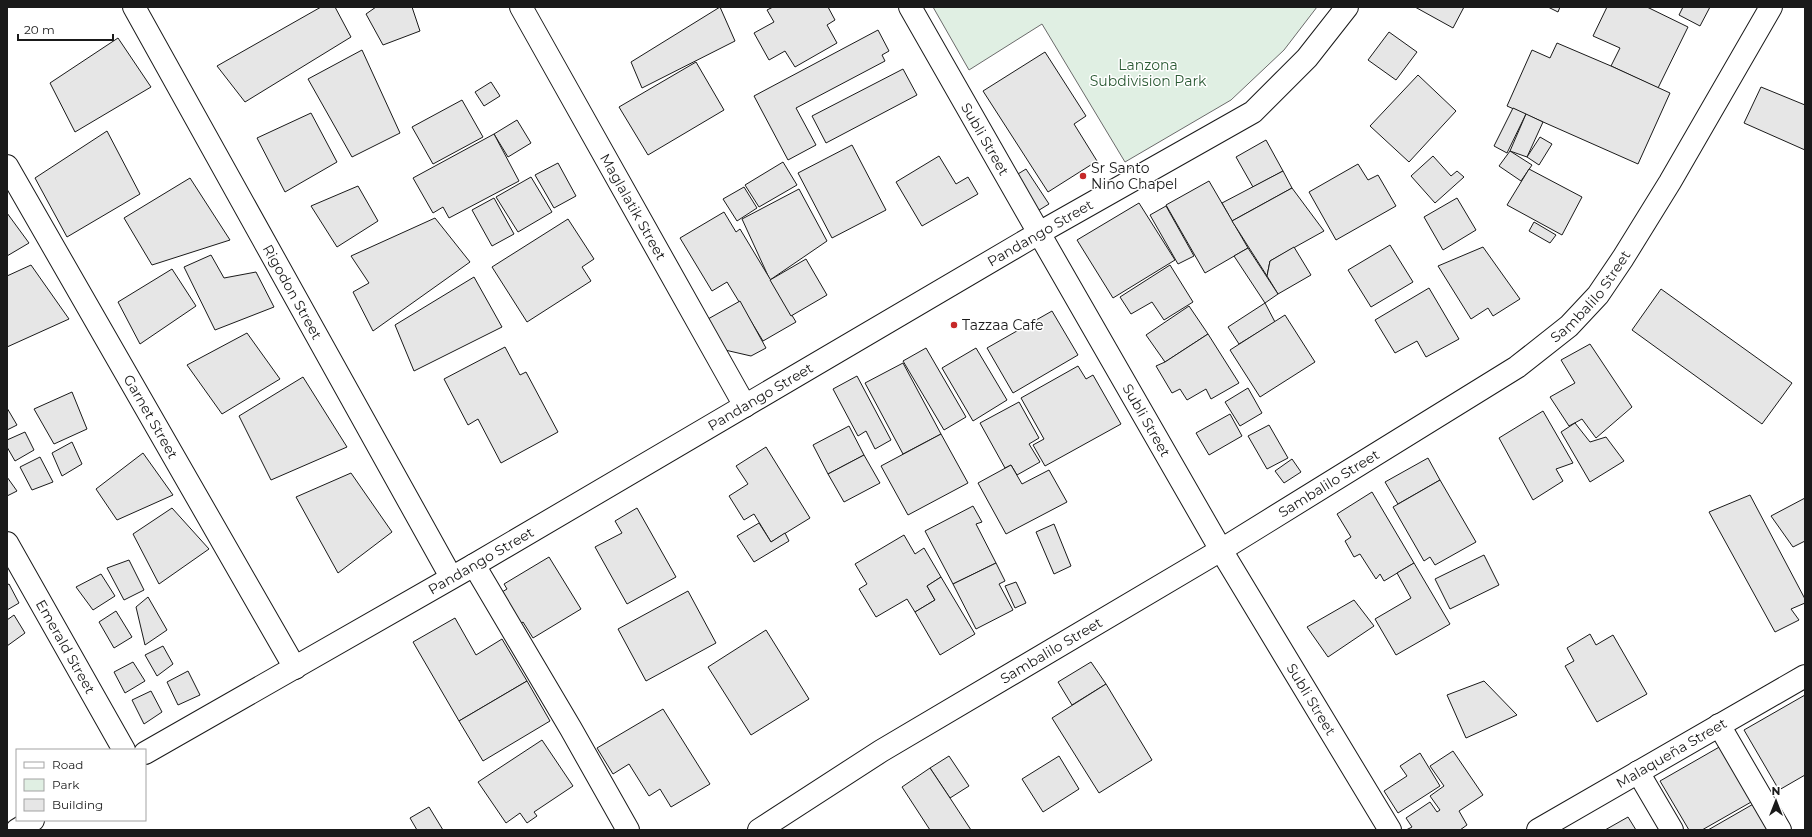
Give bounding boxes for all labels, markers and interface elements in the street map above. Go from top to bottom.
scale bar [18,16,113,42]
text: 20 m [24,22,55,37]
park label: Lanzona Subdivision Park [1090,56,1207,90]
street label: Subli Street [957,99,1013,179]
street label: Maglalatik Street [596,150,670,263]
place label: Sr Santo Nino Chapel [1091,159,1177,193]
marker: Sr Santo Nino Chapel [1078,171,1088,181]
street label: Pandango Street [984,195,1096,271]
street label: Rigodon Street [259,241,326,343]
street label: Sambalilo Street [1547,247,1635,346]
place label: Tazzaa Cafe [962,316,1044,334]
marker: Tazzaa Cafe [949,320,959,330]
street label: Pandango Street [704,359,817,435]
street label: Garnet Street [120,371,182,462]
street label: Subli Street [1119,381,1175,460]
street label: Sambalilo Street [1275,445,1383,521]
street label: Pandango Street [425,523,537,598]
street label: Emerald Street [32,596,99,697]
street label: Sambalilo Street [997,613,1106,688]
street label: Subli Street [1282,660,1340,739]
street label: Malaqueña Street [1613,714,1730,792]
legend [16,749,146,821]
text: Road [52,757,83,772]
text: Park [52,777,80,792]
north arrow [1756,781,1796,821]
text: N [1772,784,1780,798]
text: Building [52,797,103,812]

